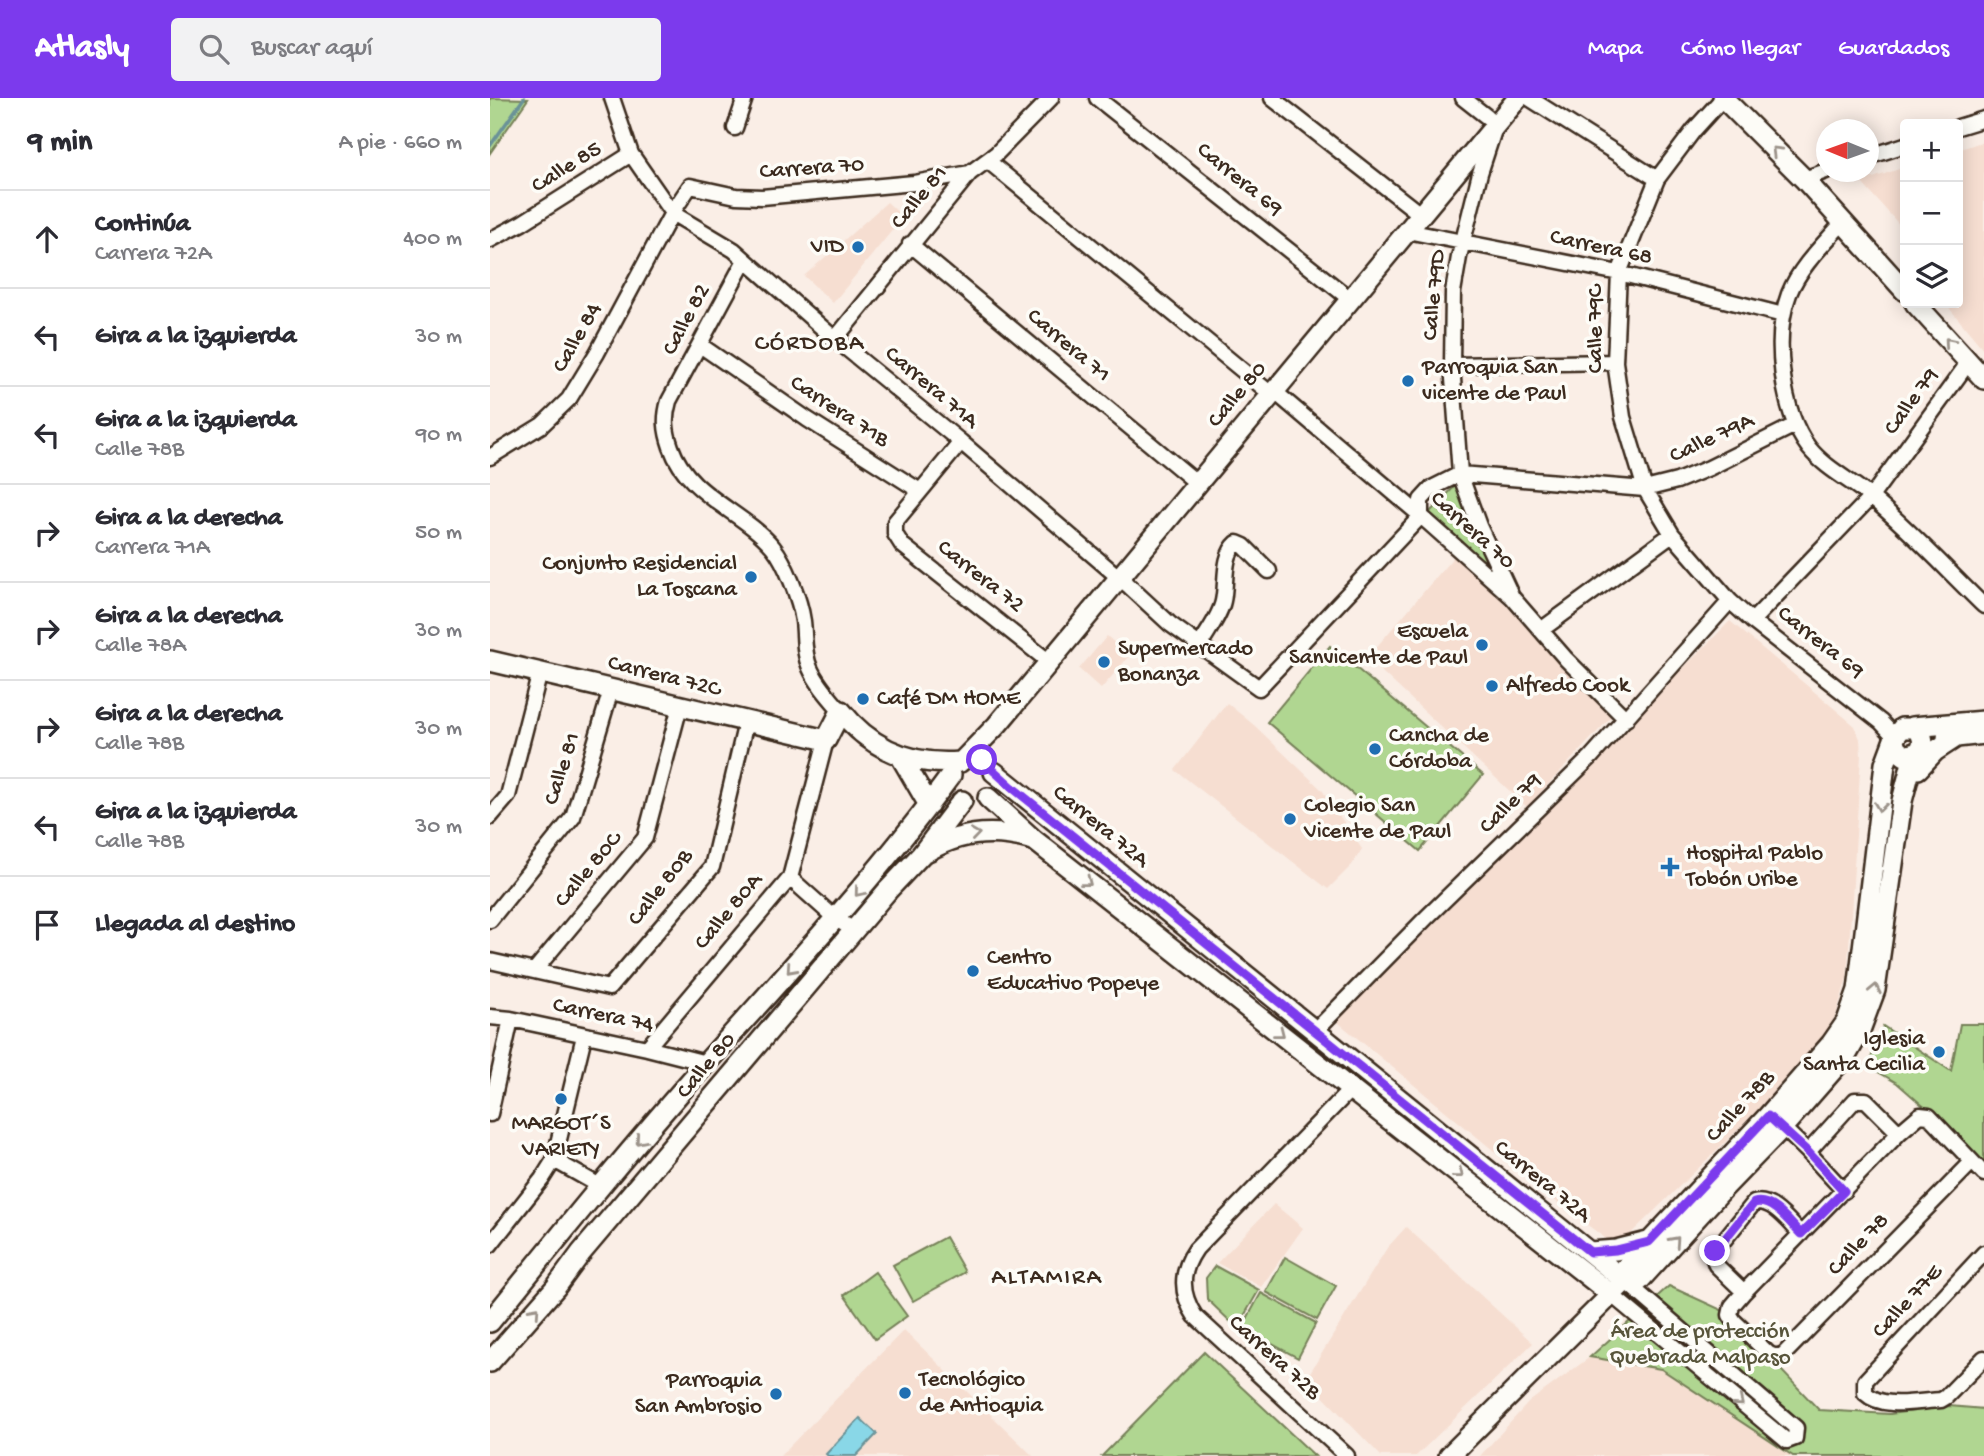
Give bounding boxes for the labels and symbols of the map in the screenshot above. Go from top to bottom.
north arrow [1816,119,1879,182]
street label: Calle 85 [527,136,607,200]
street label: Carrera 69 [1191,137,1288,223]
one-way arrow [1772,146,1785,159]
street label: Carrera 70 [759,152,865,186]
street label: Calle 81 [886,161,954,235]
street label: Carrera 68 [1547,224,1655,272]
place label: VID [810,234,845,261]
marker: VID [850,239,866,255]
street label: Calle 79D [1418,247,1453,342]
street label: Calle 82 [657,280,717,360]
street label: Calle 79C [1583,283,1610,373]
street label: Calle 84 [547,298,609,378]
street label: Carrera 71 [1021,303,1115,389]
district label: CÓRDOBA [755,330,865,359]
one-way arrow [1945,337,1957,350]
street label: Carrera 71A [878,341,985,436]
place label: Parroquia San vicente de Paul [1421,355,1567,408]
street label: Calle 80 [1202,356,1274,434]
street label: Calle 79 [1879,363,1946,441]
street label: Carrera 71B [784,370,895,455]
marker: Parroquia San vicente de Paul [1400,373,1416,389]
street label: Calle 79A [1666,407,1760,470]
street label: Carrera 70 [1424,486,1520,576]
street label: Carrera 72 [931,535,1029,619]
place label: Conjunto Residencial La Toscana [542,551,738,604]
marker: Conjunto Residencial La Toscana [743,569,759,585]
street label: Carrera 69 [1771,601,1869,686]
place label: Escuela Sanvicente de Paul [1289,619,1469,672]
place label: Supermercado Bonanza [1117,636,1253,689]
marker: Escuela Sanvicente de Paul [1474,637,1490,653]
street label: Carrera 72C [605,650,725,704]
marker: Supermercado Bonanza [1096,654,1112,670]
place label: Alfredo Cook [1506,673,1632,700]
marker: Alfredo Cook [1484,678,1500,694]
place label: Café DM HOME [877,686,1022,713]
marker: Café DM HOME [855,691,871,707]
place label: Cancha de Córdoba [1389,723,1490,776]
street label: Calle 81 [539,729,587,809]
marker: Cancha de Córdoba [1367,741,1383,757]
route start [966,744,997,775]
street label: Calle 79 [1474,768,1548,840]
street label: Carrera 72A [1046,780,1155,875]
place label: Colegio San Vicente de Paul [1303,793,1451,846]
one-way arrow [1872,801,1887,812]
marker: Colegio San Vicente de Paul [1282,811,1298,827]
street label: Calle 80C [549,825,630,913]
one-way arrow [969,827,981,842]
place label: Hospital Pablo Tobón Uribe [1684,841,1823,894]
street label: Calle 80B [623,843,700,932]
marker: Hospital Pablo Tobón Uribe [1660,857,1680,877]
street label: Calle 80A [689,867,770,956]
one-way arrow [1079,874,1092,886]
one-way arrow [854,885,867,897]
place label: Centro Educativo Popeye [987,945,1160,998]
one-way arrow [786,961,799,974]
marker: Centro Educativo Popeye [965,963,981,979]
one-way arrow [1866,983,1881,995]
street label: Carrera 74 [550,992,656,1040]
one-way arrow [1272,1025,1284,1038]
place label: Iglesia Santa Cecilia [1803,1026,1926,1079]
street label: Calle 80 [671,1027,743,1105]
marker: Iglesia Santa Cecilia [1931,1044,1947,1060]
street label: Calle 78B [1701,1064,1782,1149]
marker: MARGOT´S VARIETY [553,1091,569,1107]
place label: MARGOT´S VARIETY [511,1111,611,1164]
one-way arrow [636,1132,648,1145]
street label: Carrera 72A [1488,1135,1597,1230]
one-way arrow [1451,1165,1463,1178]
street label: Calle 78 [1822,1208,1896,1282]
route end [1699,1235,1730,1266]
one-way arrow [1667,1236,1679,1249]
street label: Calle 77E [1867,1258,1950,1344]
district label: ALTAMIRA [991,1264,1103,1293]
one-way arrow [527,1306,539,1319]
street label: Carrera 72B [1222,1310,1327,1407]
park label: Área de protección Quebrada Malpaso [1609,1318,1791,1372]
place label: Tecnológico de Antioquia [917,1367,1044,1420]
place label: Parroquia San Ambrosio [635,1368,763,1421]
marker: Tecnológico de Antioquia [897,1385,913,1401]
marker: Parroquia San Ambrosio [768,1386,784,1402]
one-way arrow [1731,1394,1744,1406]

